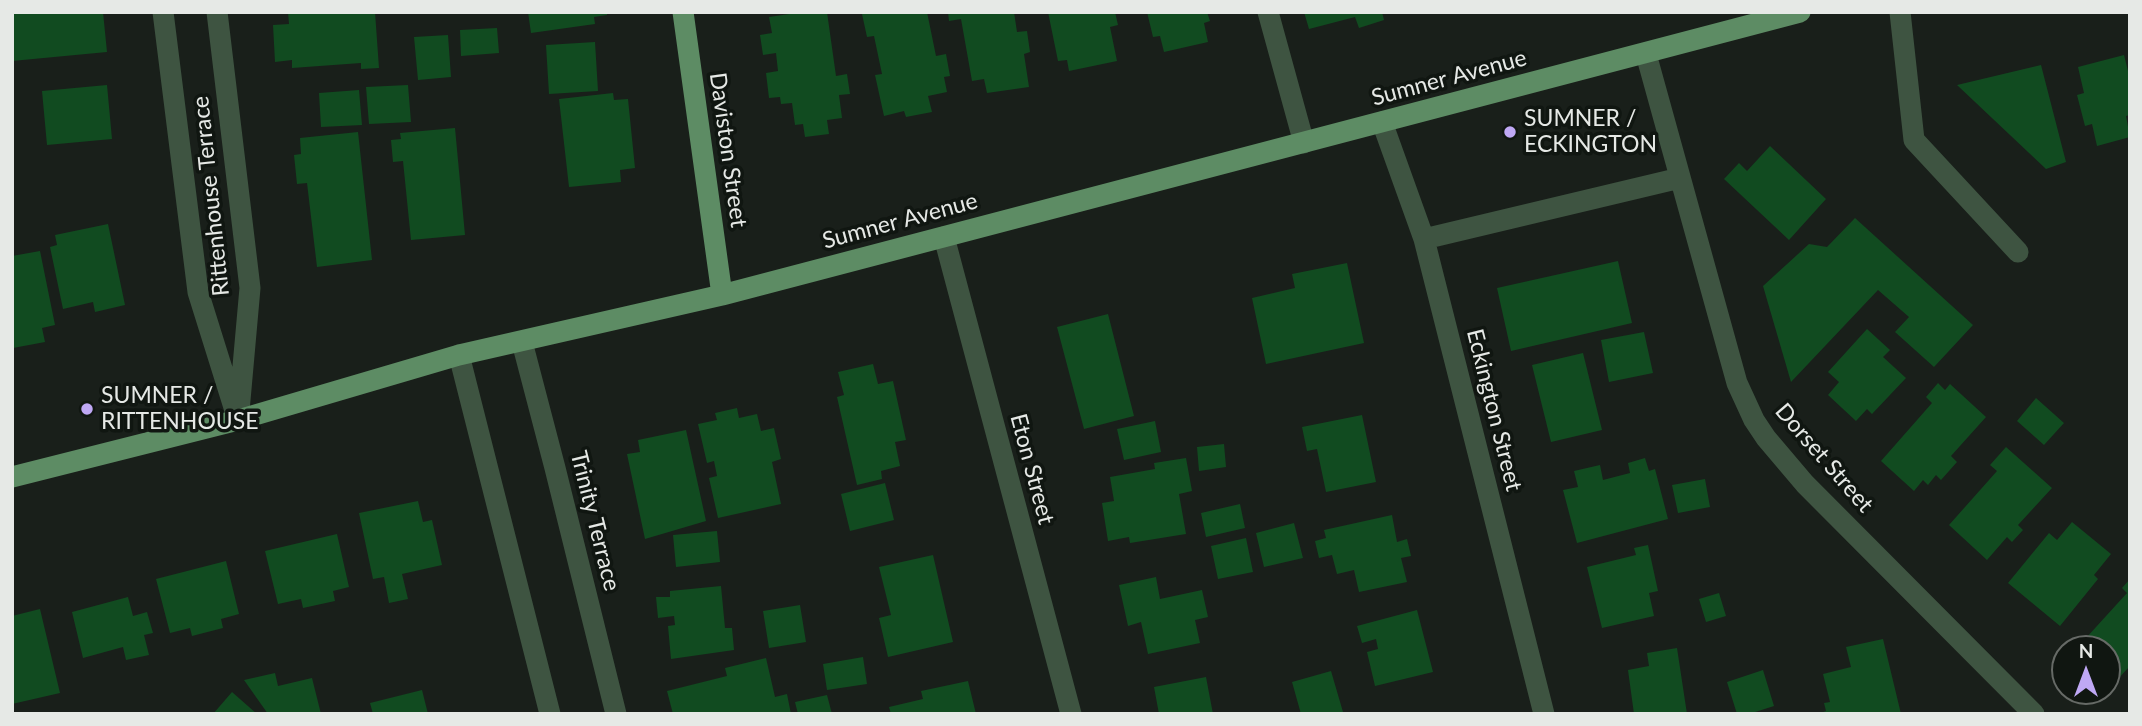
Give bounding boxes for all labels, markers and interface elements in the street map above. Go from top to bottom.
street label: Sumner Avenue [1368,44,1530,112]
street label: Daviston Street [703,71,753,229]
street label: Rittenhouse Terrace [187,95,235,297]
place label: SUMNER / ECKINGTON [1524,105,1657,159]
marker: SUMNER / ECKINGTON [1502,124,1518,140]
street label: Sumner Avenue [819,187,981,255]
street label: Eckington Street [1461,326,1527,494]
place label: SUMNER / RITTENHOUSE [101,382,259,436]
street label: Dorset Street [1769,398,1879,518]
marker: SUMNER / RITTENHOUSE [79,401,95,417]
street label: Eton Street [1004,411,1060,527]
street label: Trinity Terrace [564,448,626,594]
north arrow [2051,635,2121,705]
text: N [2079,639,2093,662]

